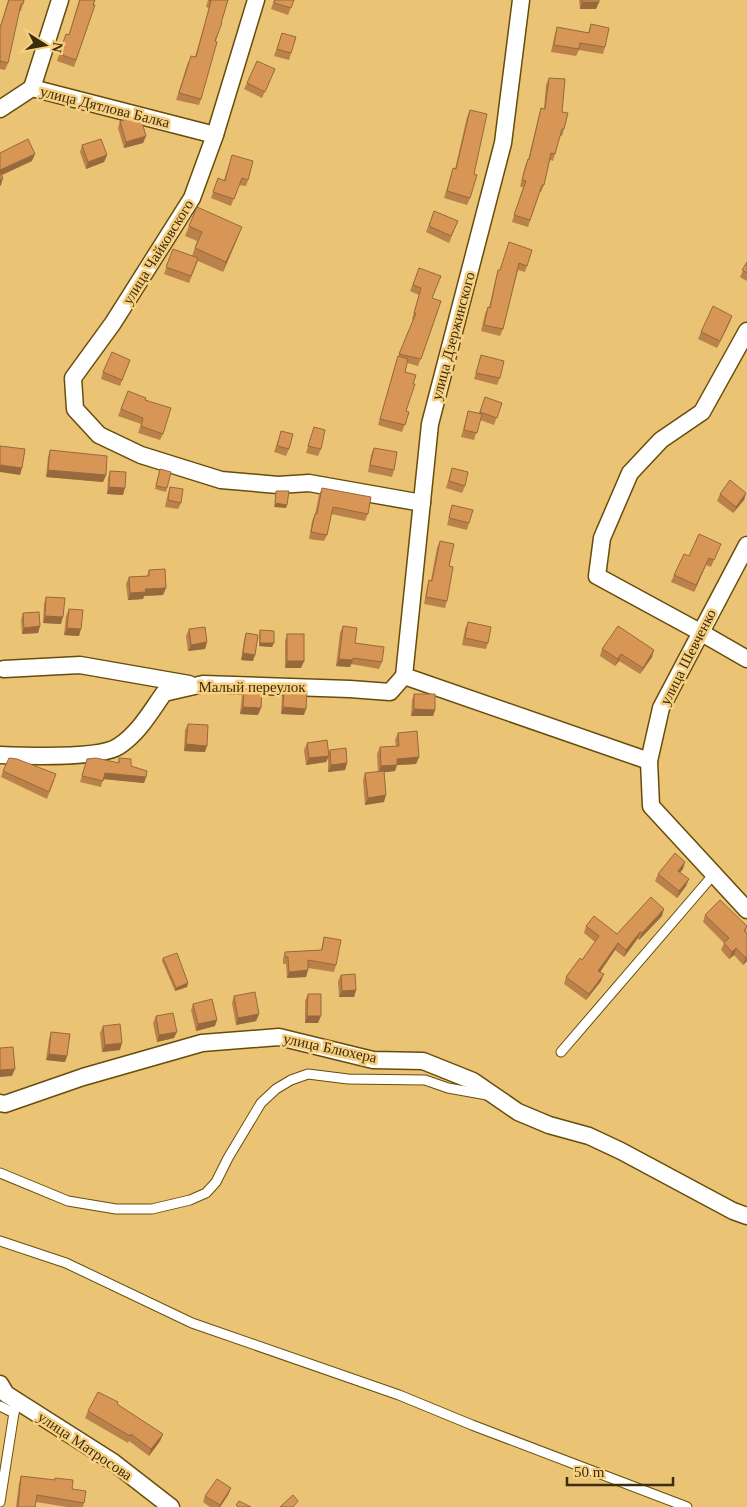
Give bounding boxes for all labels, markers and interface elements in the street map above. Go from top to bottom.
north arrow [20,20,70,70]
text: N [49,41,66,54]
street label: улица Дятлова Балка [39,83,172,131]
street label: улица Чайковского [119,197,197,307]
street label: улица Дзержинского [428,270,478,402]
street label: улица Шевченко [657,606,719,708]
street label: Малый переулок [198,679,306,695]
street label: улица Блюхера [282,1030,379,1066]
street label: улица Матросова [35,1409,135,1484]
scale bar [567,1454,673,1486]
text: 50 m [574,1464,605,1480]

